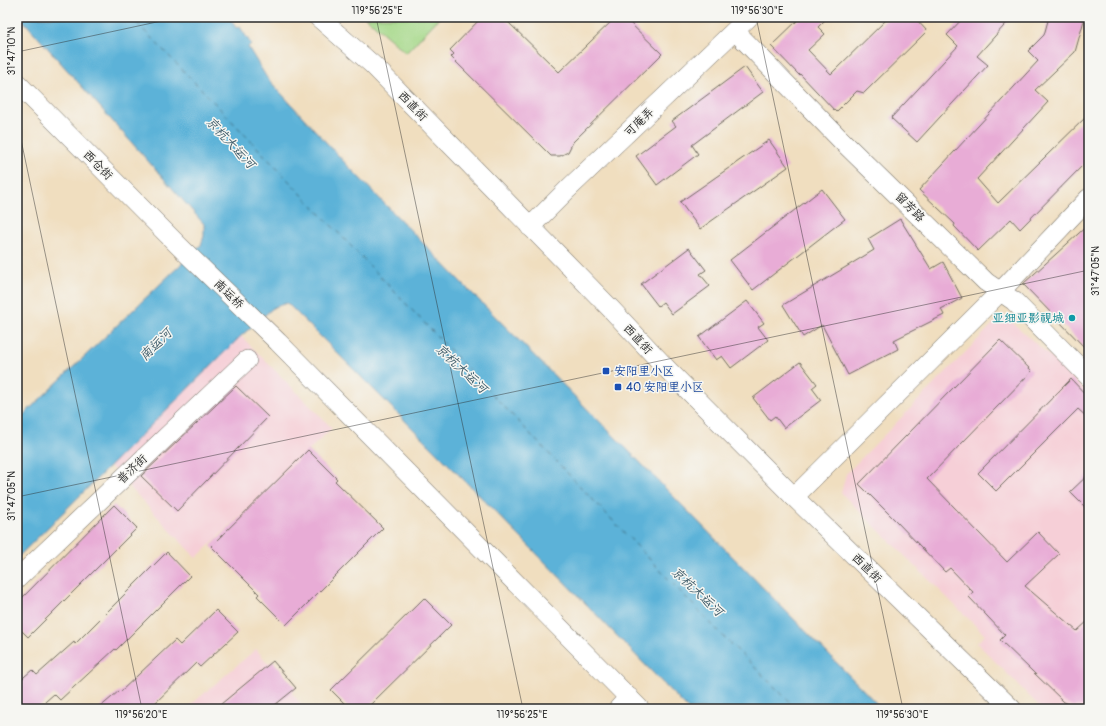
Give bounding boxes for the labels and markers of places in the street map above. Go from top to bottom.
place label: 亚细亚影视城 [992,311,1064,326]
marker: 亚细亚影视城 [1067,313,1077,323]
place label: 安阳里小区 [614,364,674,379]
marker: 安阳里小区 [601,366,611,376]
place label: 40 安阳里小区 [626,380,704,395]
marker: 40 安阳里小区 [613,382,623,392]

